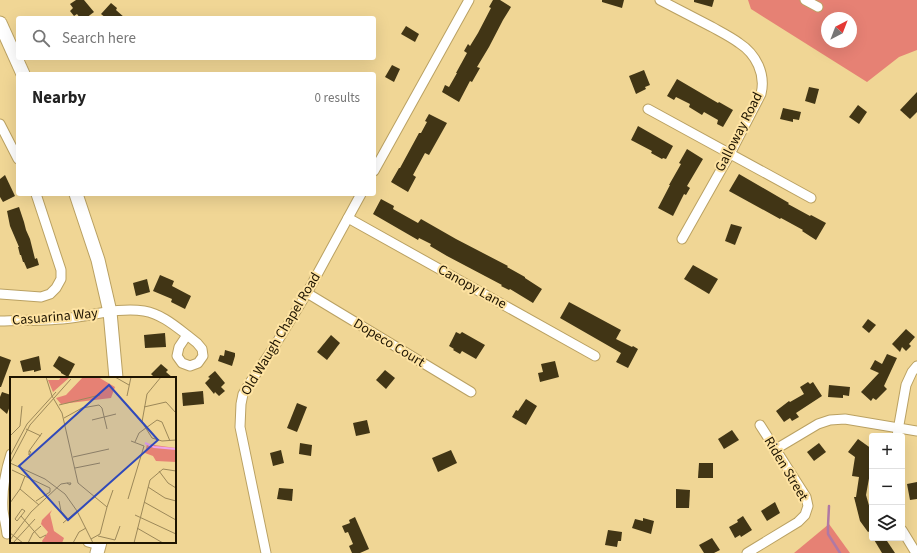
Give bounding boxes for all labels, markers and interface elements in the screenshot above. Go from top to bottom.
north arrow [821,12,857,48]
search box [16,16,376,60]
icon: search [30,27,52,49]
text: Search here [62,28,136,49]
text: Nearby [32,86,86,110]
text: 0 results [315,89,360,107]
street label: Galloway Road [710,89,768,175]
street label: Canopy Lane [434,260,510,314]
street label: Old Waugh Chapel Road [236,269,326,399]
street label: Casuarina Way [11,303,99,331]
street label: Dopeco Court [349,314,429,372]
inset map [10,377,176,543]
street label: Riden Street [759,433,813,505]
map controls [869,433,905,541]
button: + [869,433,905,469]
button: − [869,469,905,505]
button: layers [869,505,905,541]

